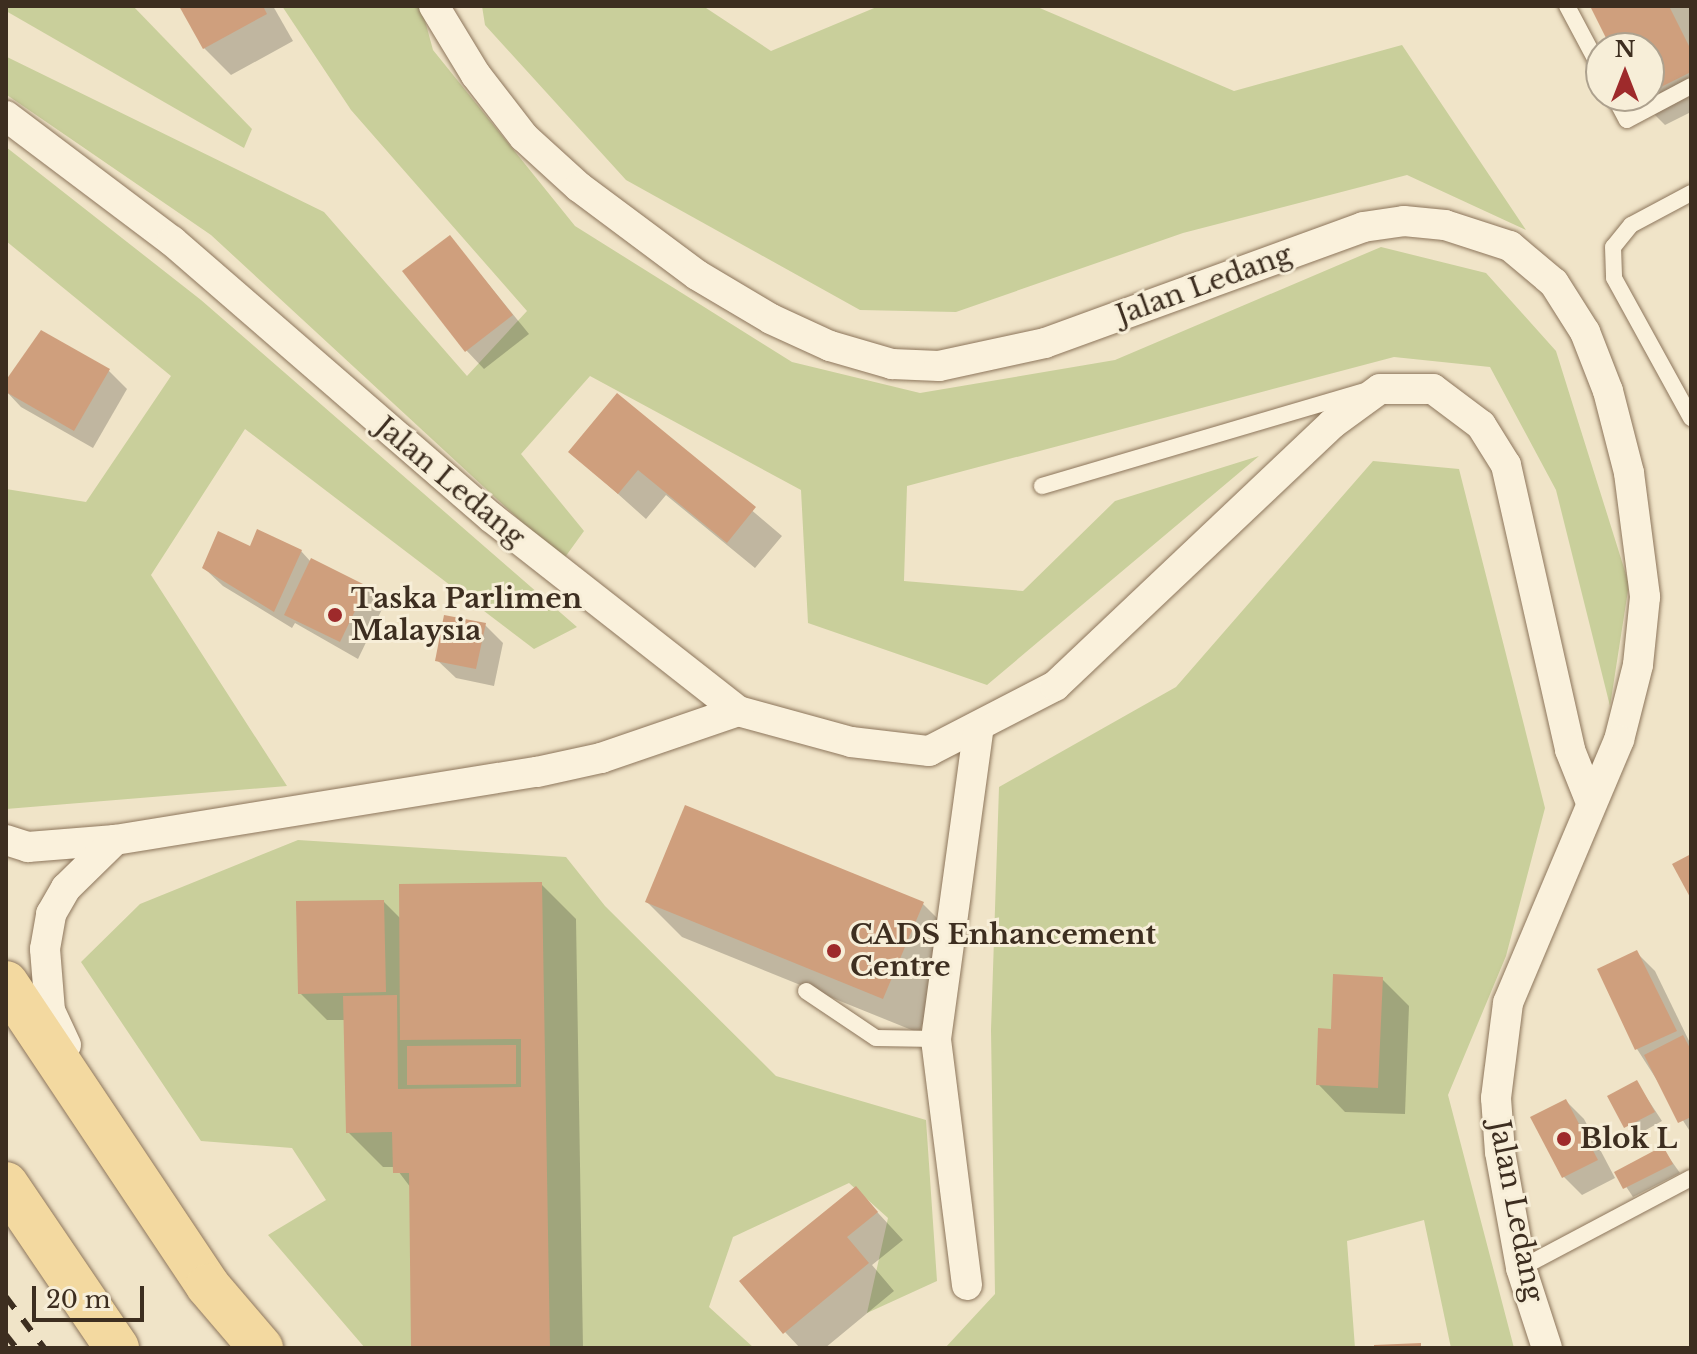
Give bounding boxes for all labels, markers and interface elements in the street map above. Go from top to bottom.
north arrow [1585,32,1665,112]
text: N [1615,36,1635,63]
street label: Jalan Ledang [1112,238,1296,332]
street label: Jalan Ledang [369,410,531,554]
place label: Taska Parlimen Malaysia [351,582,582,648]
marker: Taska Parlimen Malaysia [326,606,344,624]
place label: CADS Enhancement Centre [850,918,1156,984]
marker: CADS Enhancement Centre [825,942,843,960]
street label: Jalan Ledang [1482,1117,1550,1305]
place label: Blok L [1580,1122,1678,1156]
marker: Blok L [1555,1130,1573,1148]
scale bar [36,1270,148,1320]
text: 20 m [46,1285,111,1314]

